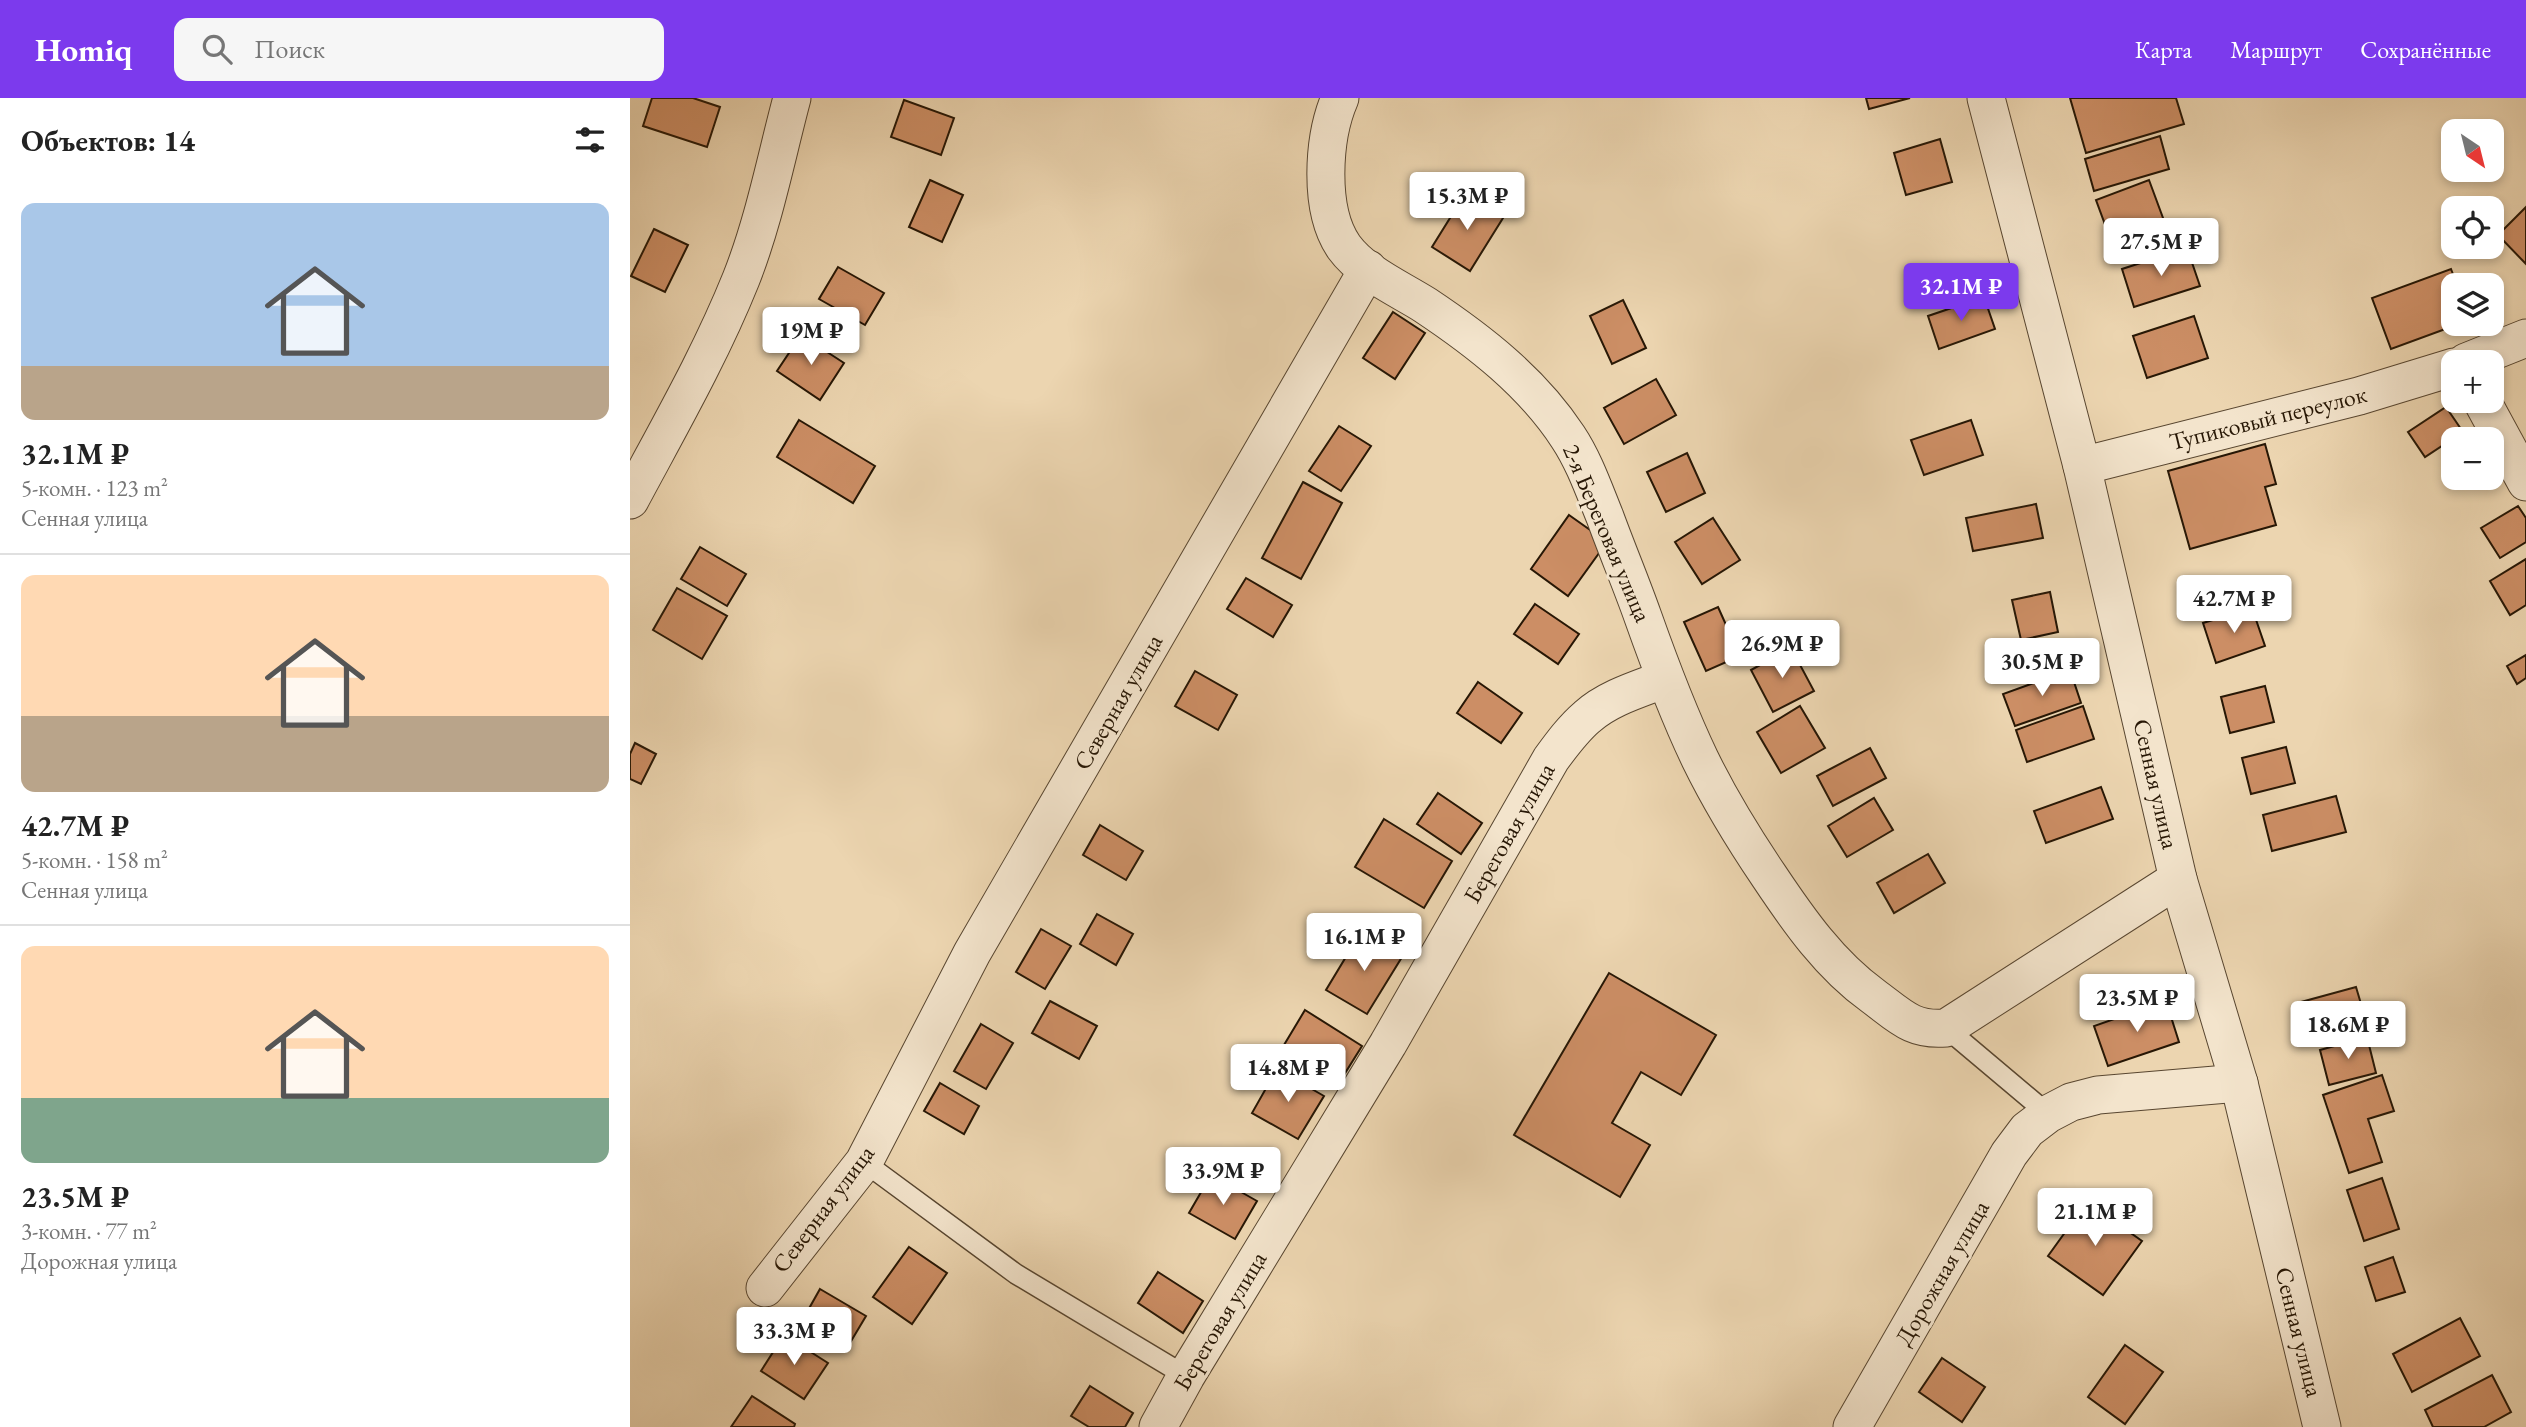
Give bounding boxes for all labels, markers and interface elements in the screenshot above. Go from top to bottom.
search box [174,18,664,81]
text: Homiq [35,28,132,71]
icon: search [198,30,236,68]
text: Поиск [254,32,325,66]
text: Карта [2135,34,2192,65]
text: Маршрут [2230,34,2322,65]
text: Сохранённые [2360,34,2491,65]
north arrow [2441,119,2504,182]
map controls [2441,119,2504,490]
text: Объектов: 14 [21,121,195,160]
icon: filters [571,121,609,159]
pin: 15.3M ₽ [1402,172,1532,232]
text: 15.3M ₽ [1426,180,1508,210]
button: locate [2441,196,2504,259]
pin: 27.5M ₽ [2096,218,2226,278]
text: 27.5M ₽ [2120,226,2202,256]
icon: home [252,248,378,374]
pin: 32.1M ₽ [1896,264,2026,323]
text: 32.1M ₽ [1920,271,2002,301]
button: layers [2441,273,2504,336]
pin: 19M ₽ [762,308,860,367]
text: 19M ₽ [778,315,844,345]
button: + [2441,350,2504,413]
street label: Тупиковый переулок [2166,378,2370,457]
button: − [2441,427,2504,490]
text: 32.1M ₽ [21,434,129,473]
street label: 2-я Береговая улица [1556,439,1659,627]
text: 5-комн. · 123 m² [21,473,168,503]
text: Сенная улица [21,503,148,533]
pin: 42.7M ₽ [2169,575,2299,635]
text: 42.7M ₽ [2193,583,2275,613]
icon: home [252,620,378,746]
pin: 26.9M ₽ [1717,620,1847,680]
street label: Северная улица [1066,628,1169,775]
text: 26.9M ₽ [1741,628,1823,658]
pin: 30.5M ₽ [1977,638,2107,698]
text: 30.5M ₽ [2001,646,2083,676]
street label: Сенная улица [2126,716,2187,852]
street label: Береговая улица [1456,757,1561,908]
text: 42.7M ₽ [21,806,129,845]
text: 5-комн. · 158 m² [21,845,168,875]
text: Сенная улица [21,875,148,905]
pin: 16.1M ₽ [1299,914,1429,973]
text: 16.1M ₽ [1323,921,1405,951]
pin: 23.5M ₽ [2072,974,2202,1034]
text: 23.5M ₽ [2096,982,2178,1012]
icon: home [252,991,378,1117]
pin: 18.6M ₽ [2283,1002,2413,1061]
text: 18.6M ₽ [2307,1009,2389,1039]
pin: 14.8M ₽ [1223,1044,1353,1104]
text: 14.8M ₽ [1247,1052,1329,1082]
street label: Северная улица [764,1138,881,1279]
pin: 33.9M ₽ [1158,1148,1288,1207]
text: 33.9M ₽ [1182,1155,1264,1185]
text: 23.5M ₽ [21,1177,129,1216]
pin: 21.1M ₽ [2030,1188,2160,1248]
street label: Дорожная улица [1887,1194,1996,1351]
text: 21.1M ₽ [2054,1196,2136,1226]
text: 3-комн. · 77 m² [21,1216,157,1246]
street label: Береговая улица [1166,1245,1273,1396]
text: Дорожная улица [21,1246,177,1276]
street label: Сенная улица [2268,1264,2331,1400]
pin: 33.3M ₽ [729,1308,859,1367]
text: 33.3M ₽ [753,1315,835,1345]

